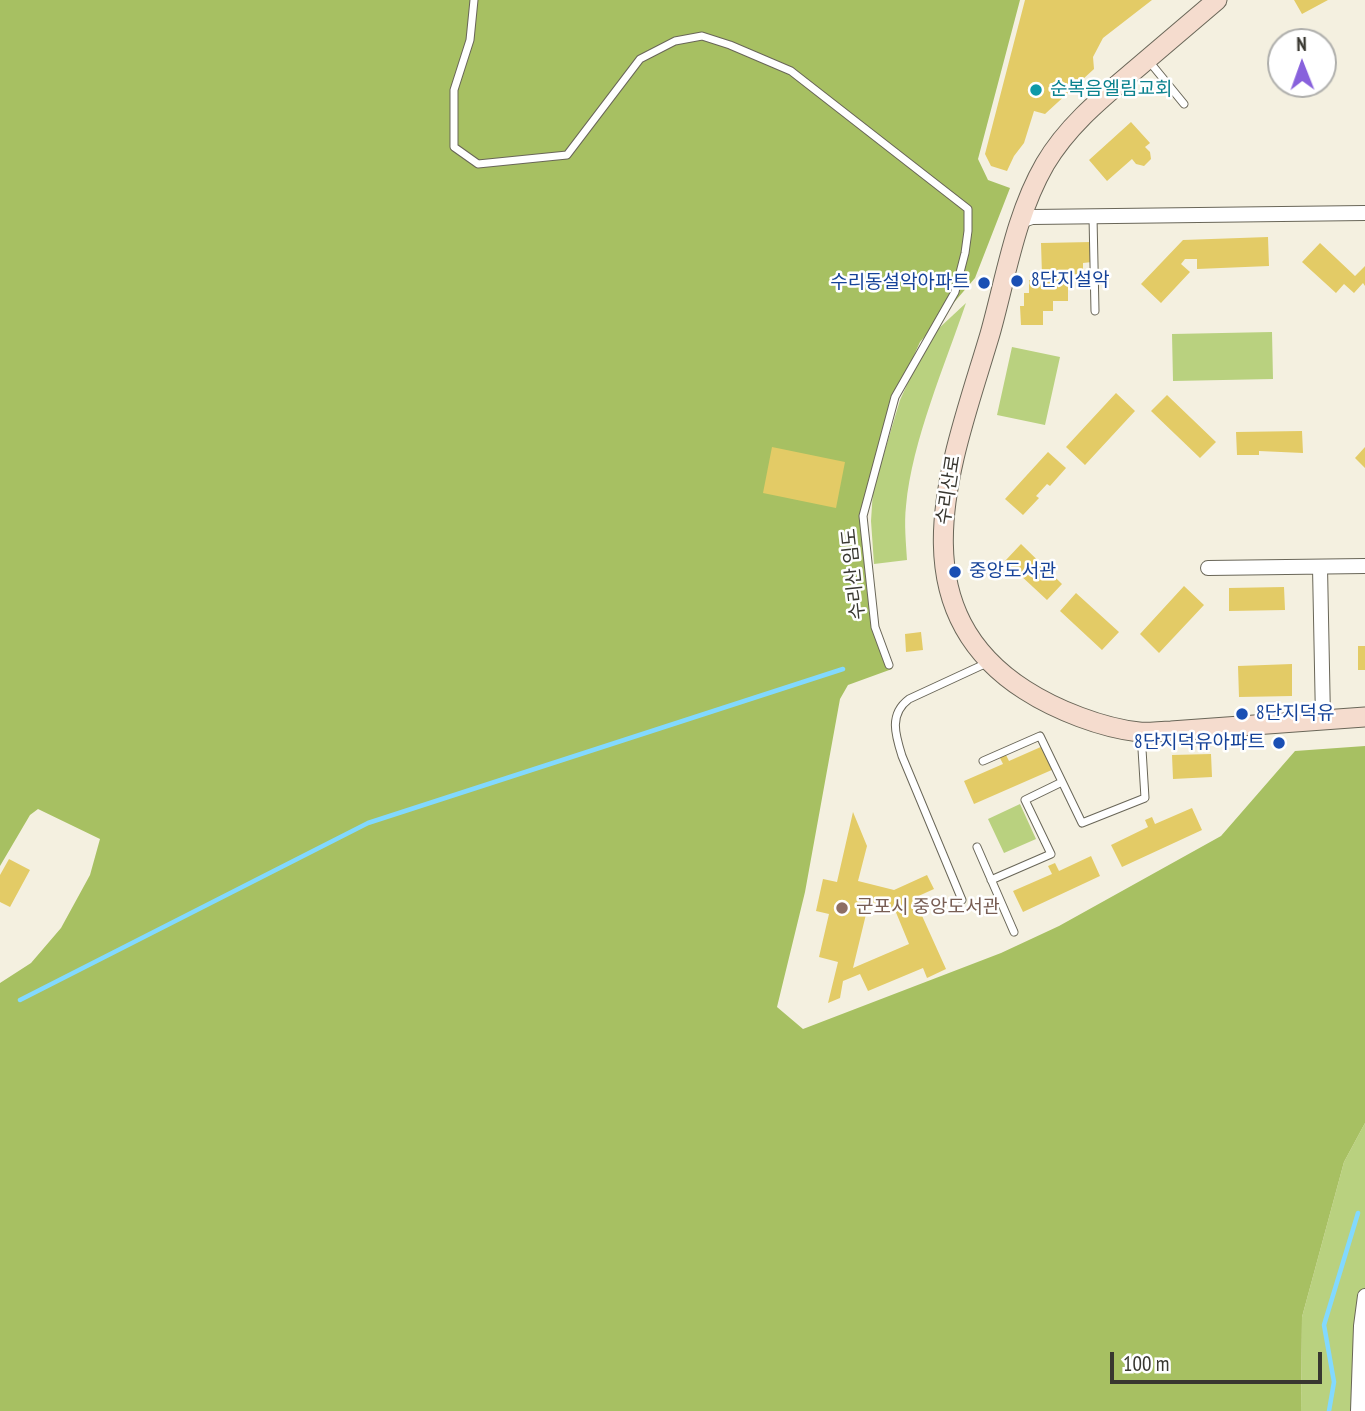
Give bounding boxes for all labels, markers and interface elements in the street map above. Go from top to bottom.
north arrow [1267,28,1337,98]
text: N [1296,32,1307,56]
place label: 순복음엘림교회 [1050,79,1172,101]
marker: 순복음엘림교회 [1028,82,1044,98]
place label: 8단지설악 [1031,270,1109,292]
place label: 수리동설악아파트 [830,272,970,294]
marker: 8단지설악 [1009,273,1025,289]
marker: 수리동설악아파트 [976,275,992,291]
street label: 수리산로 [932,454,966,526]
street label: 수리산 임도 [838,527,870,621]
place label: 중앙도서관 [969,561,1056,583]
marker: 중앙도서관 [947,564,963,580]
place label: 8단지덕유 [1256,703,1334,725]
marker: 8단지덕유 [1234,706,1250,722]
place label: 8단지덕유아파트 [1134,732,1265,754]
marker: 8단지덕유아파트 [1271,735,1287,751]
place label: 군포시 중앙도서관 [856,897,1000,919]
marker: 군포시 중앙도서관 [834,900,850,916]
scale bar [1113,1338,1325,1382]
text: 100 m [1123,1350,1169,1377]

